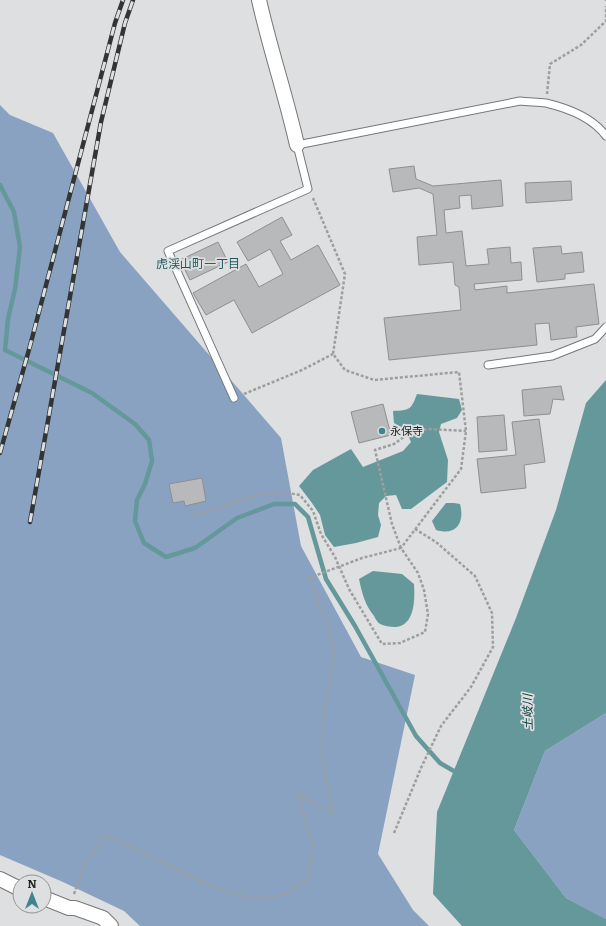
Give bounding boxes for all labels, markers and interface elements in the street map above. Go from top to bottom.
district label: 虎渓山町一丁目 [156,254,240,272]
place label: 永保寺 [390,422,423,438]
marker: 永保寺 [377,426,387,436]
water label: 土岐川 [518,692,536,730]
north arrow [12,874,52,914]
text: N [27,875,37,891]

